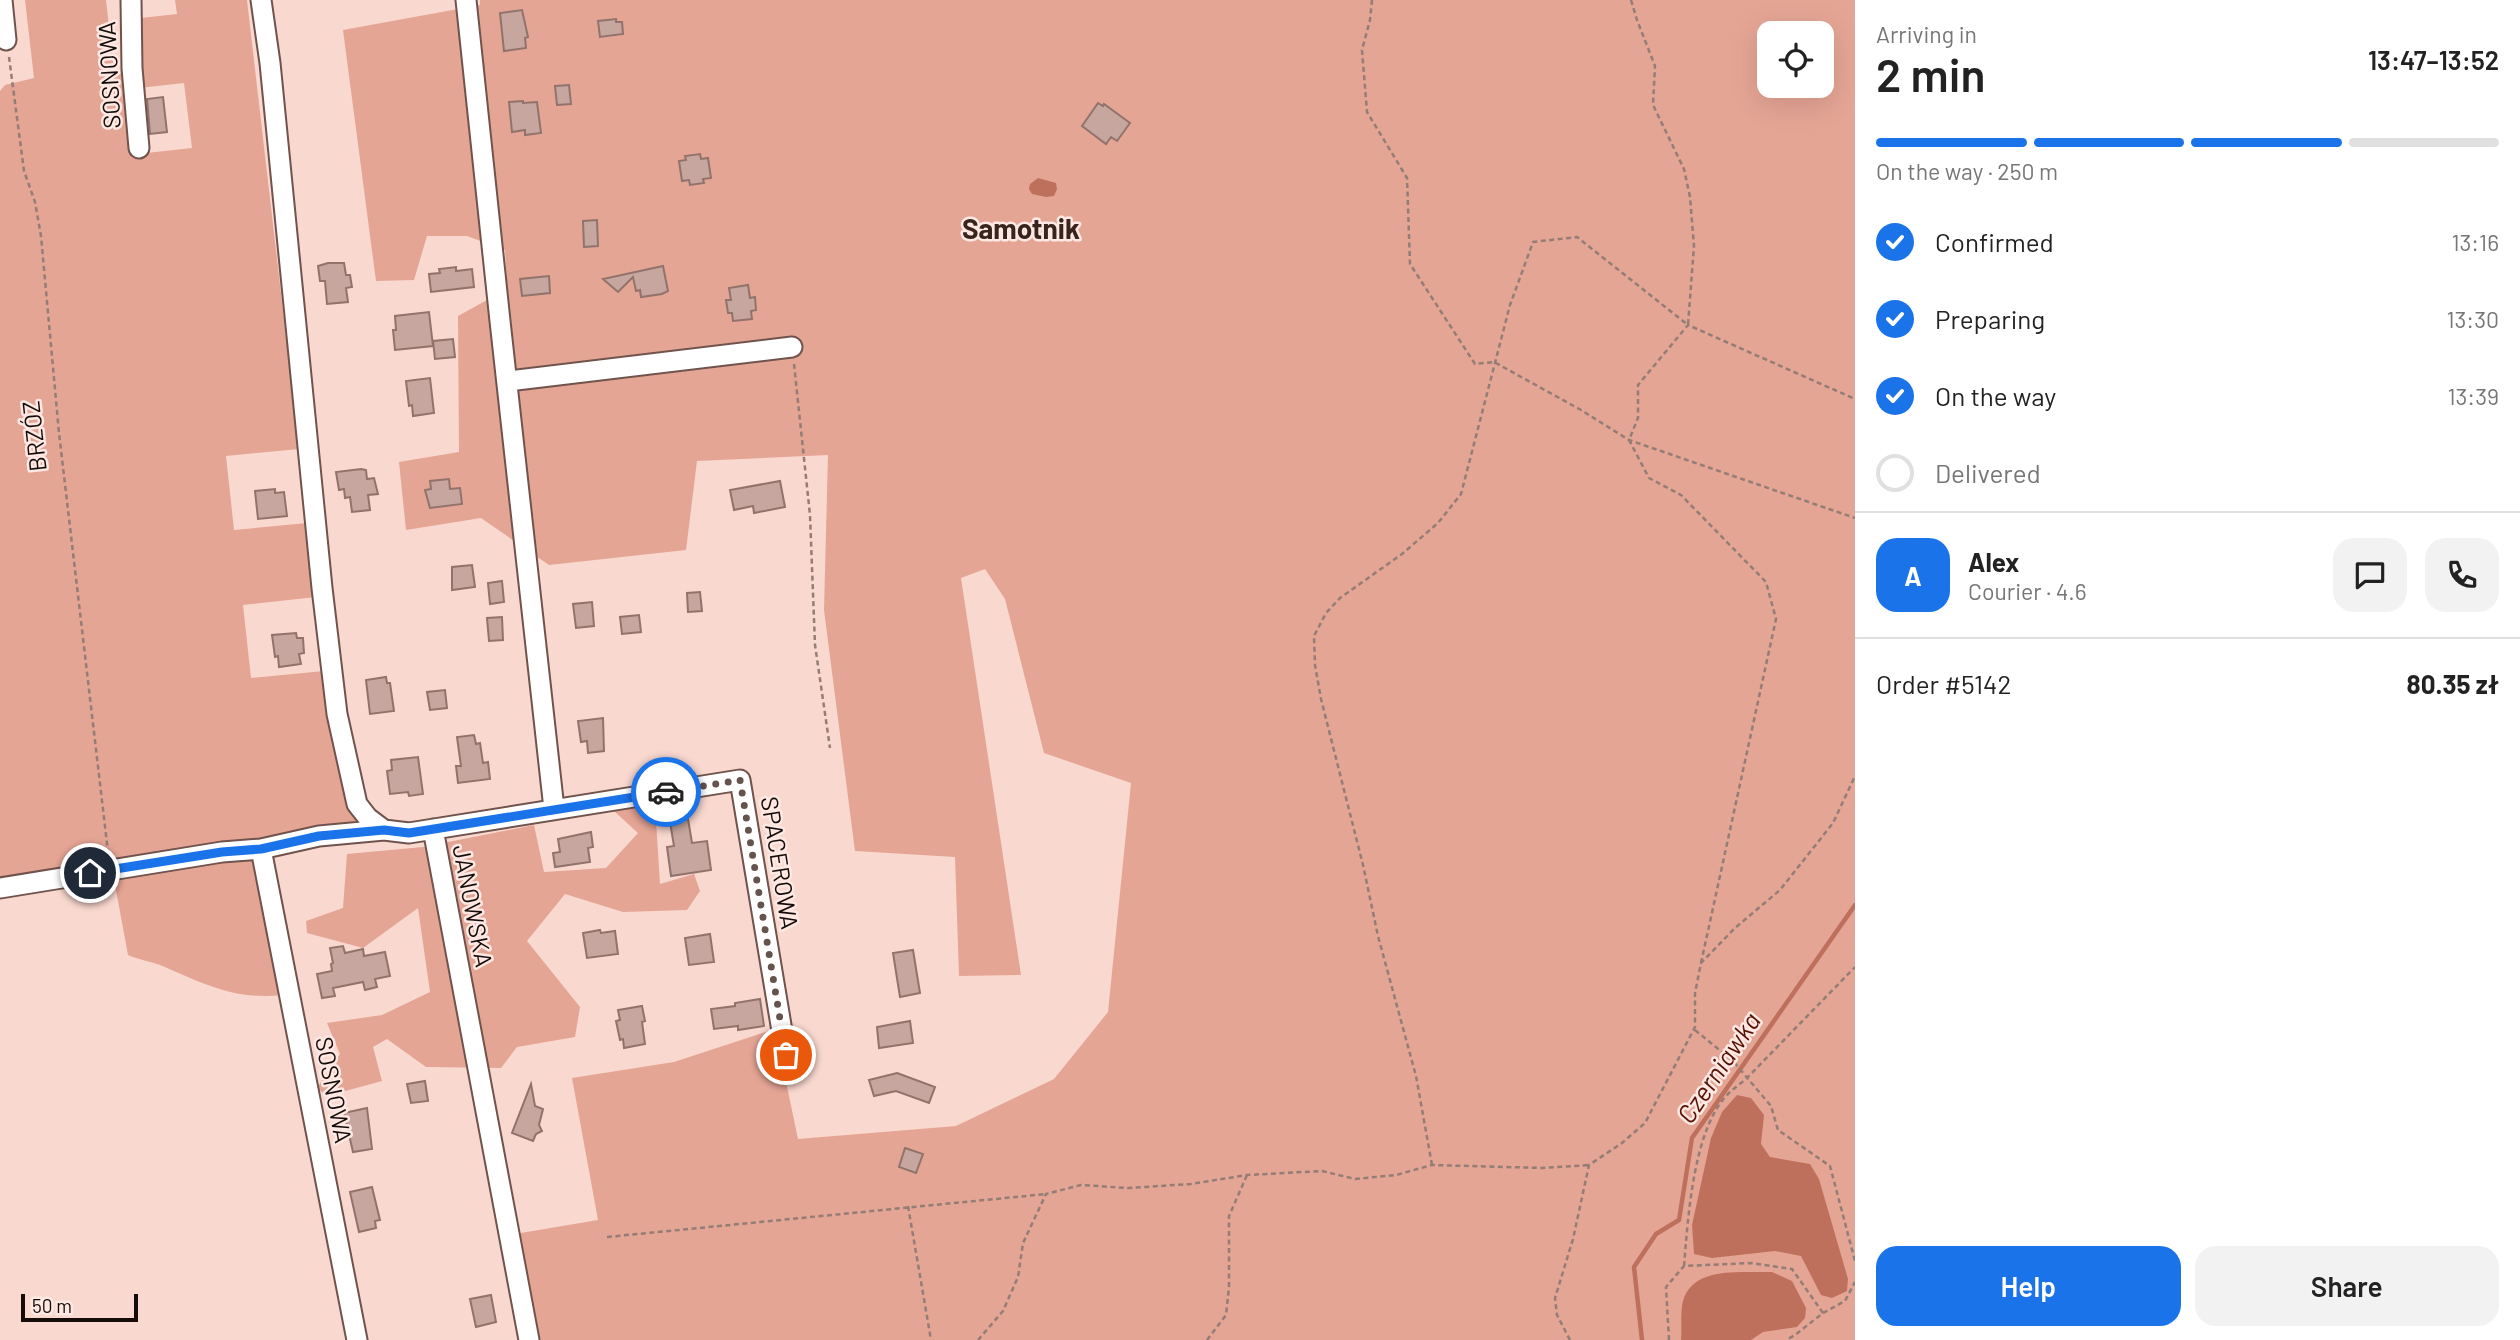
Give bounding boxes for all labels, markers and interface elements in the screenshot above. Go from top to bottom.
text: Arriving in [1876,20,1977,48]
street label: SOSNOWA [91,21,126,129]
map controls [1757,21,1834,98]
button: locate [1757,21,1834,98]
text: 13:47–13:52 [2368,44,2499,75]
text: 2 min [1876,46,1985,101]
text: On the way · 250 m [1876,157,2058,185]
district label: Samotnik [962,211,1080,245]
icon: check [1876,223,1914,261]
text: Confirmed [1935,226,2054,257]
text: 13:16 [2451,228,2499,256]
icon: check [1876,300,1914,338]
text: Preparing [1935,303,2045,334]
text: 13:30 [2446,305,2499,333]
icon: check [1876,377,1914,415]
text: On the way [1935,380,2056,411]
text: 13:39 [2447,382,2499,410]
street label: BRZÓZ [15,399,52,473]
text: Delivered [1935,457,2041,488]
button: chat [2333,538,2407,612]
button: phone [2425,538,2499,612]
text: Alex [1968,546,2019,577]
text: A [1904,560,1922,591]
text: Courier · 4.6 [1968,577,2087,605]
text: Order #5142 [1876,668,2011,699]
text: 80.35 zł [2407,668,2499,699]
courier [631,757,701,827]
icon: car [647,773,685,811]
street label: SPACEROWA [756,794,805,931]
street label: JANOWSKA [447,842,500,969]
pin [60,843,120,903]
icon: home [71,854,109,892]
water label: Czerniawka [1669,1006,1766,1129]
pin [756,1025,816,1085]
street label: SOSNOWA [310,1034,359,1145]
icon: bag [767,1036,805,1074]
button: Help [1876,1246,2181,1326]
button: Share [2195,1246,2499,1326]
scale bar [21,1291,138,1323]
text: 50 m [32,1294,72,1317]

